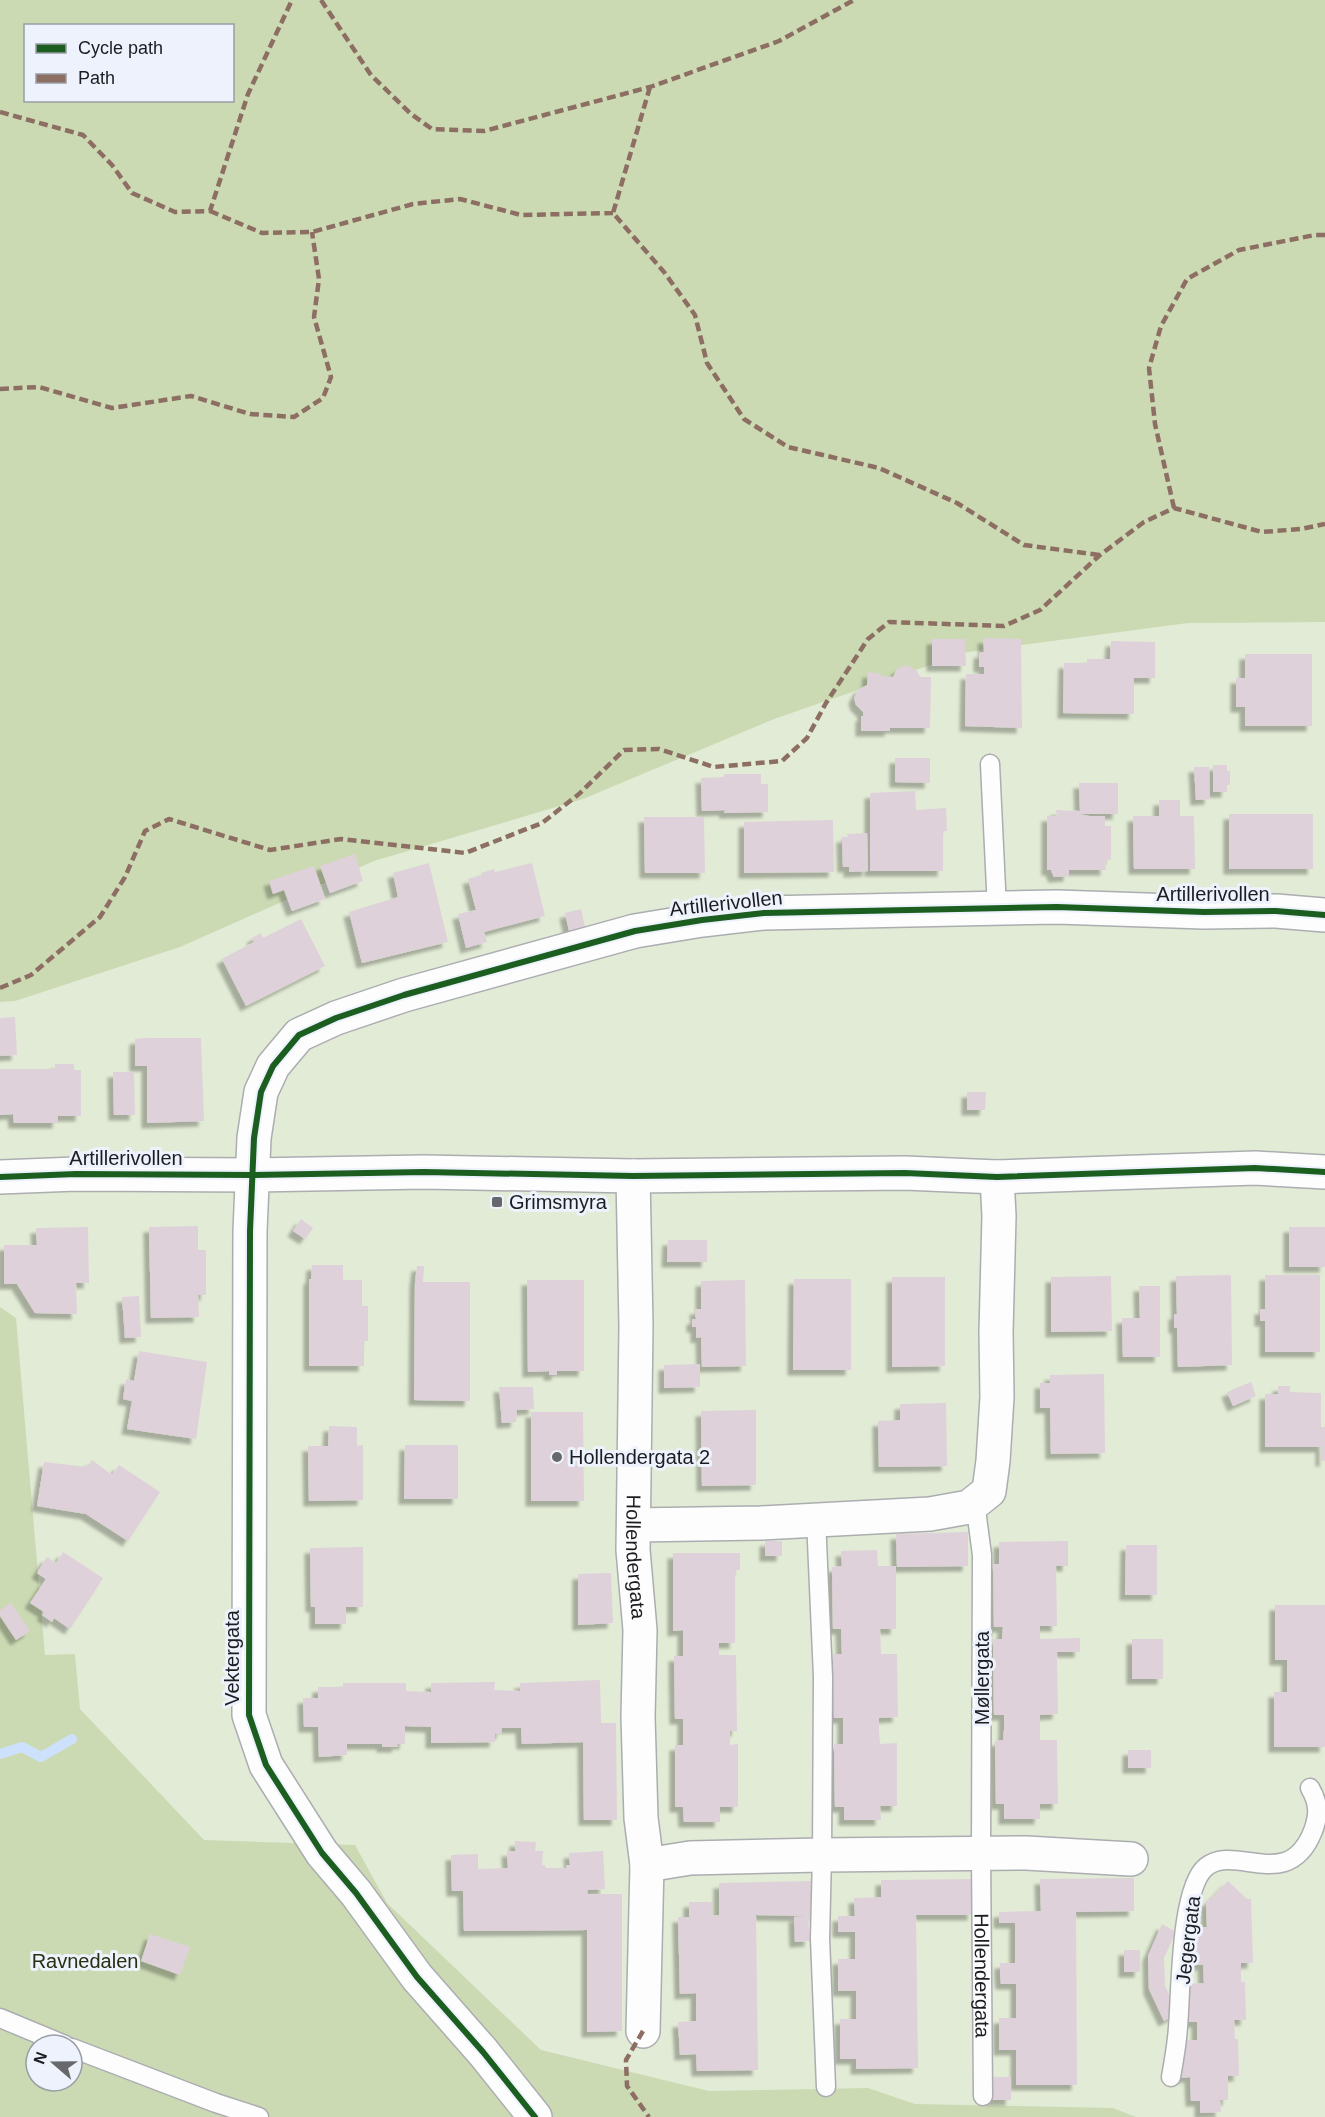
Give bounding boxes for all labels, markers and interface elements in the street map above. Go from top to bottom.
legend [24,24,234,102]
text: Cycle path [78,38,163,58]
text: Path [78,68,115,88]
street label: Artillerivollen [1156,883,1270,905]
street label: Artillerivollen [668,886,784,920]
street label: Artillerivollen [69,1147,183,1169]
place label: Grimsmyra [509,1191,608,1213]
marker: Grimsmyra [490,1195,504,1209]
place label: Hollendergata 2 [569,1446,710,1468]
marker: Hollendergata 2 [550,1450,564,1464]
street label: Hollendergata [622,1495,650,1621]
street label: Vektergata [221,1609,243,1706]
street label: Møllergata [971,1630,993,1725]
street label: Jegergata [1172,1894,1204,1985]
street label: Hollendergata [970,1913,994,2039]
park label: Ravnedalen [32,1950,138,1972]
north arrow [24,2033,84,2093]
text: N [30,2050,50,2066]

